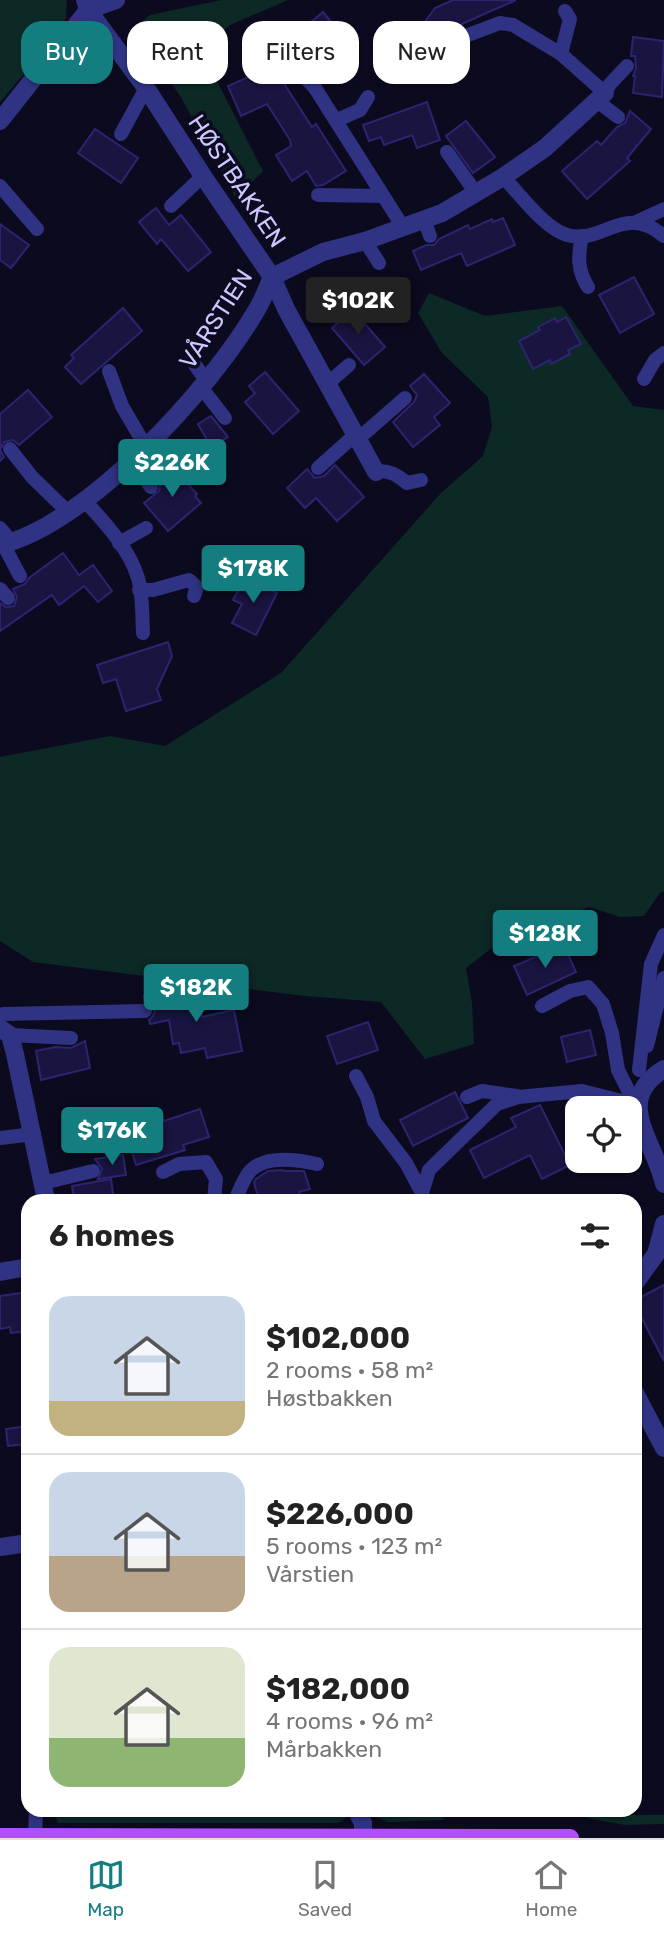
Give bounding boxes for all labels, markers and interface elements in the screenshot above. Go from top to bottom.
chip: Buy [21,21,113,84]
chip: Rent [127,21,228,84]
chip: Filters [242,21,359,84]
chip: New [373,21,470,84]
street label: HØSTBAKKEN [182,109,292,253]
street label: VÅRSTIEN [174,264,258,374]
pin: $102K [309,278,407,337]
text: $102K [322,286,394,314]
pin: $226K [123,440,221,499]
text: $226K [134,448,210,476]
pin: $178K [204,546,302,605]
text: $178K [218,554,288,582]
pin: $128K [496,911,594,970]
text: $128K [509,919,581,947]
pin: $182K [147,964,245,1024]
text: $182K [160,973,232,1001]
map controls [565,1096,642,1173]
button: locate [565,1096,642,1173]
pin: $176K [63,1108,161,1167]
text: $176K [77,1116,147,1144]
icon: filters [576,1217,614,1255]
text: 6 homes [49,1218,175,1254]
text: $102,000 [266,1320,410,1356]
icon: home [105,1324,189,1408]
text: 2 rooms · 58 m² [266,1356,433,1384]
text: Høstbakken [266,1384,393,1412]
text: $226,000 [266,1496,414,1532]
icon: home [105,1500,189,1584]
text: 5 rooms · 123 m² [266,1532,442,1560]
text: Vårstien [266,1560,354,1588]
text: $182,000 [266,1671,410,1707]
icon: home [105,1675,189,1759]
text: 4 rooms · 96 m² [266,1707,433,1735]
text: Mårbakken [266,1735,382,1763]
tab: Map [87,1856,125,1921]
tab: Saved [298,1856,352,1921]
tab: Home [525,1856,577,1921]

